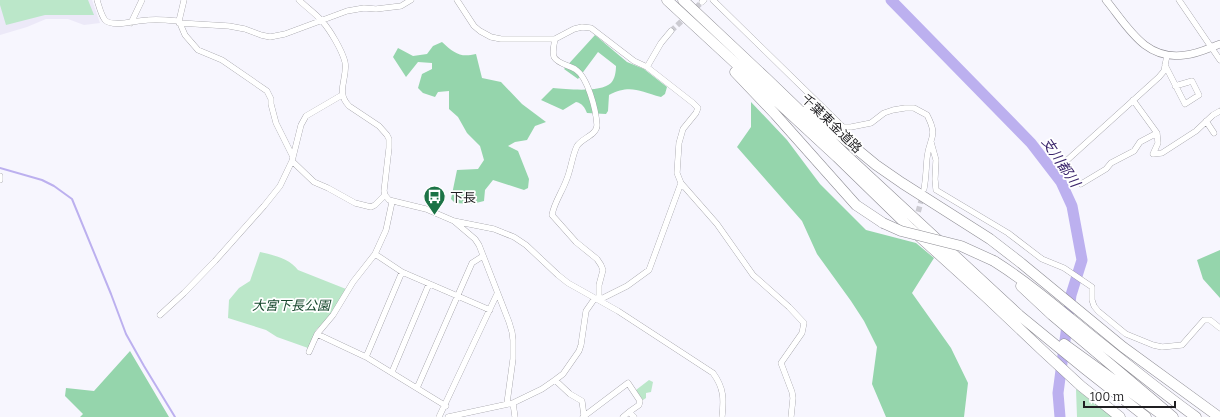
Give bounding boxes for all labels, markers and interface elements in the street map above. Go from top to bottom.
street label: 千葉東金道路 [798,91,865,156]
water label: 支川都川 [1038,134,1084,192]
bus stop icon: 下長 [421,184,447,217]
place label: 下長 [450,190,476,205]
park label: 大宮下長公園 [252,298,332,313]
scale bar [1084,383,1175,409]
text: 100 m [1090,390,1125,404]

